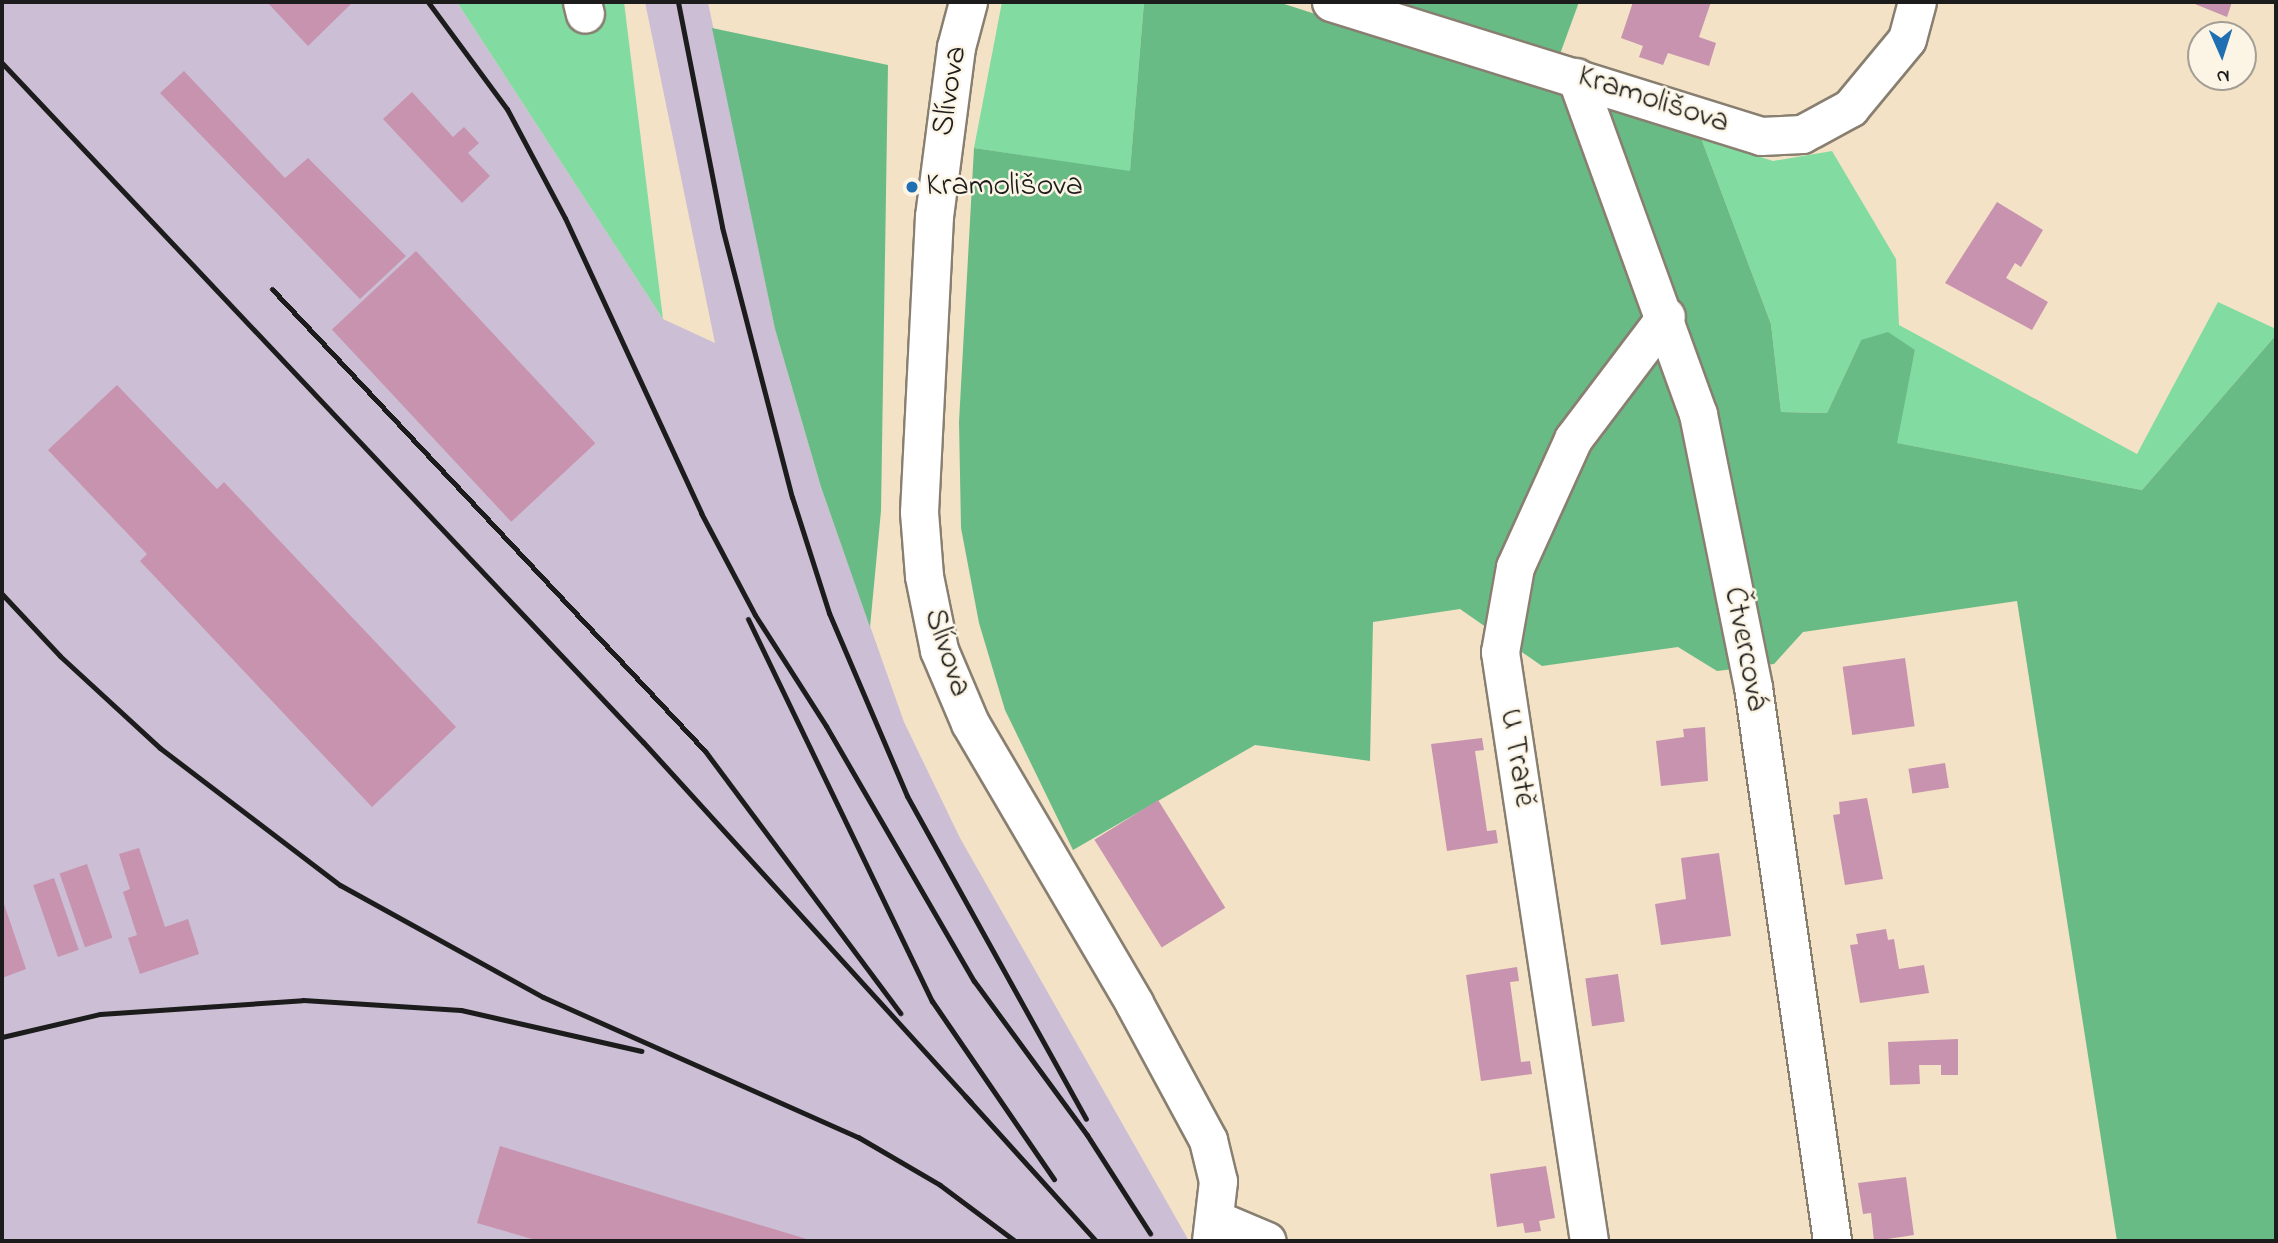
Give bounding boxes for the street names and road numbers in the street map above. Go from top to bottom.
street label: Slívova [925,43,977,139]
street label: Kramolišova [1572,58,1734,144]
street label: Čtvercová [1713,584,1775,714]
street label: Slívova [914,604,978,702]
street label: U Tratě [1489,706,1543,810]

